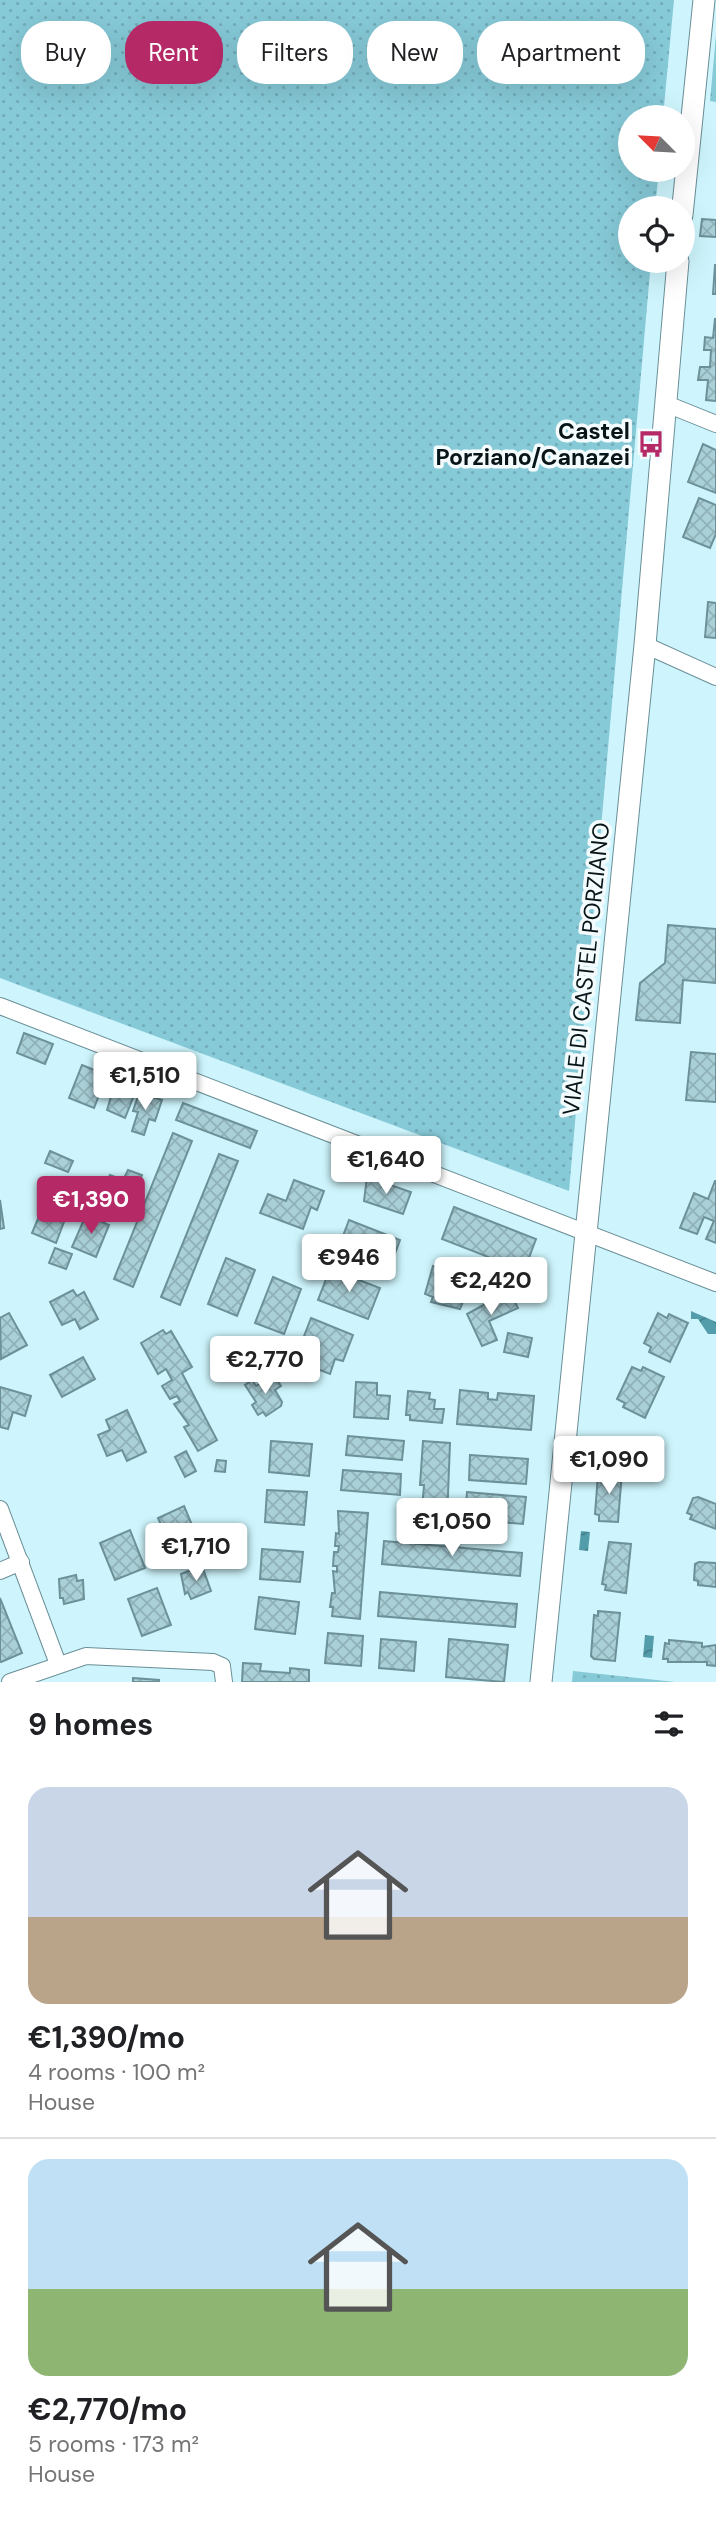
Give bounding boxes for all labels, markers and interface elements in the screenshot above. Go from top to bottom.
chip: Buy [21,21,111,84]
chip: Rent [125,21,223,84]
chip: Filters [237,21,353,84]
chip: New [367,21,463,84]
chip: Apartment [477,21,645,84]
north arrow [618,105,695,182]
map controls [618,105,695,273]
button: locate [618,196,695,273]
place label: Castel Porziano/Canazei [435,416,630,472]
bus stop icon: Castel Porziano/Canazei [636,429,666,459]
street label: VIALE DI CASTEL PORZIANO [556,821,616,1117]
pin: €1,510 [88,1052,202,1112]
text: €1,510 [109,1060,181,1090]
pin: €1,640 [329,1136,443,1196]
text: €1,640 [347,1144,425,1174]
pin: €1,390 [34,1176,148,1236]
text: €1,390 [53,1184,129,1214]
pin: €946 [308,1234,390,1294]
text: €946 [318,1242,380,1272]
pin: €2,420 [434,1258,548,1317]
text: €2,420 [450,1265,532,1295]
pin: €2,770 [208,1336,322,1396]
text: €2,770 [226,1344,304,1374]
pin: €1,090 [552,1436,666,1496]
text: €1,090 [569,1444,649,1474]
pin: €1,050 [395,1498,509,1558]
text: €1,050 [413,1506,491,1536]
pin: €1,710 [139,1524,253,1583]
text: €1,710 [161,1531,231,1561]
text: 9 homes [28,1705,153,1744]
icon: filters [650,1705,688,1743]
icon: home [295,1832,421,1958]
text: €1,390/mo [28,2018,185,2057]
text: 4 rooms · 100 m² [28,2057,205,2087]
text: House [28,2087,95,2117]
icon: home [295,2204,421,2330]
text: €2,770/mo [28,2390,187,2429]
text: 5 rooms · 173 m² [28,2429,199,2459]
text: House [28,2459,95,2489]

